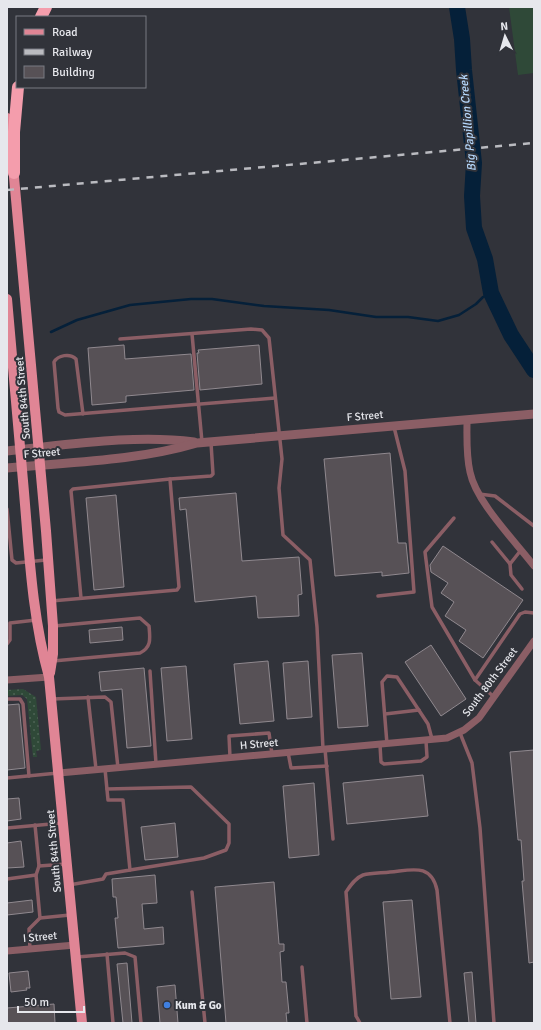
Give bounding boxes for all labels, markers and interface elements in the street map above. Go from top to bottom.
legend [16,16,146,88]
north arrow [485,16,525,56]
text: N [500,20,509,33]
text: Road [52,25,78,40]
text: Railway [52,45,92,60]
text: Building [52,65,95,80]
water label: Big Papillion Creek [456,73,480,172]
street label: South 84th Street [13,356,33,440]
street label: F Street [346,408,384,424]
street label: F Street [23,445,61,461]
street label: South 80th Street [460,645,520,719]
street label: H Street [239,736,279,752]
street label: South 84th Street [44,809,64,893]
street label: I Street [22,929,58,945]
scale bar [18,988,84,1014]
text: 50 m [24,995,49,1010]
place label: Kum & Go [175,999,222,1012]
marker: Kum & Go [162,1000,172,1010]

